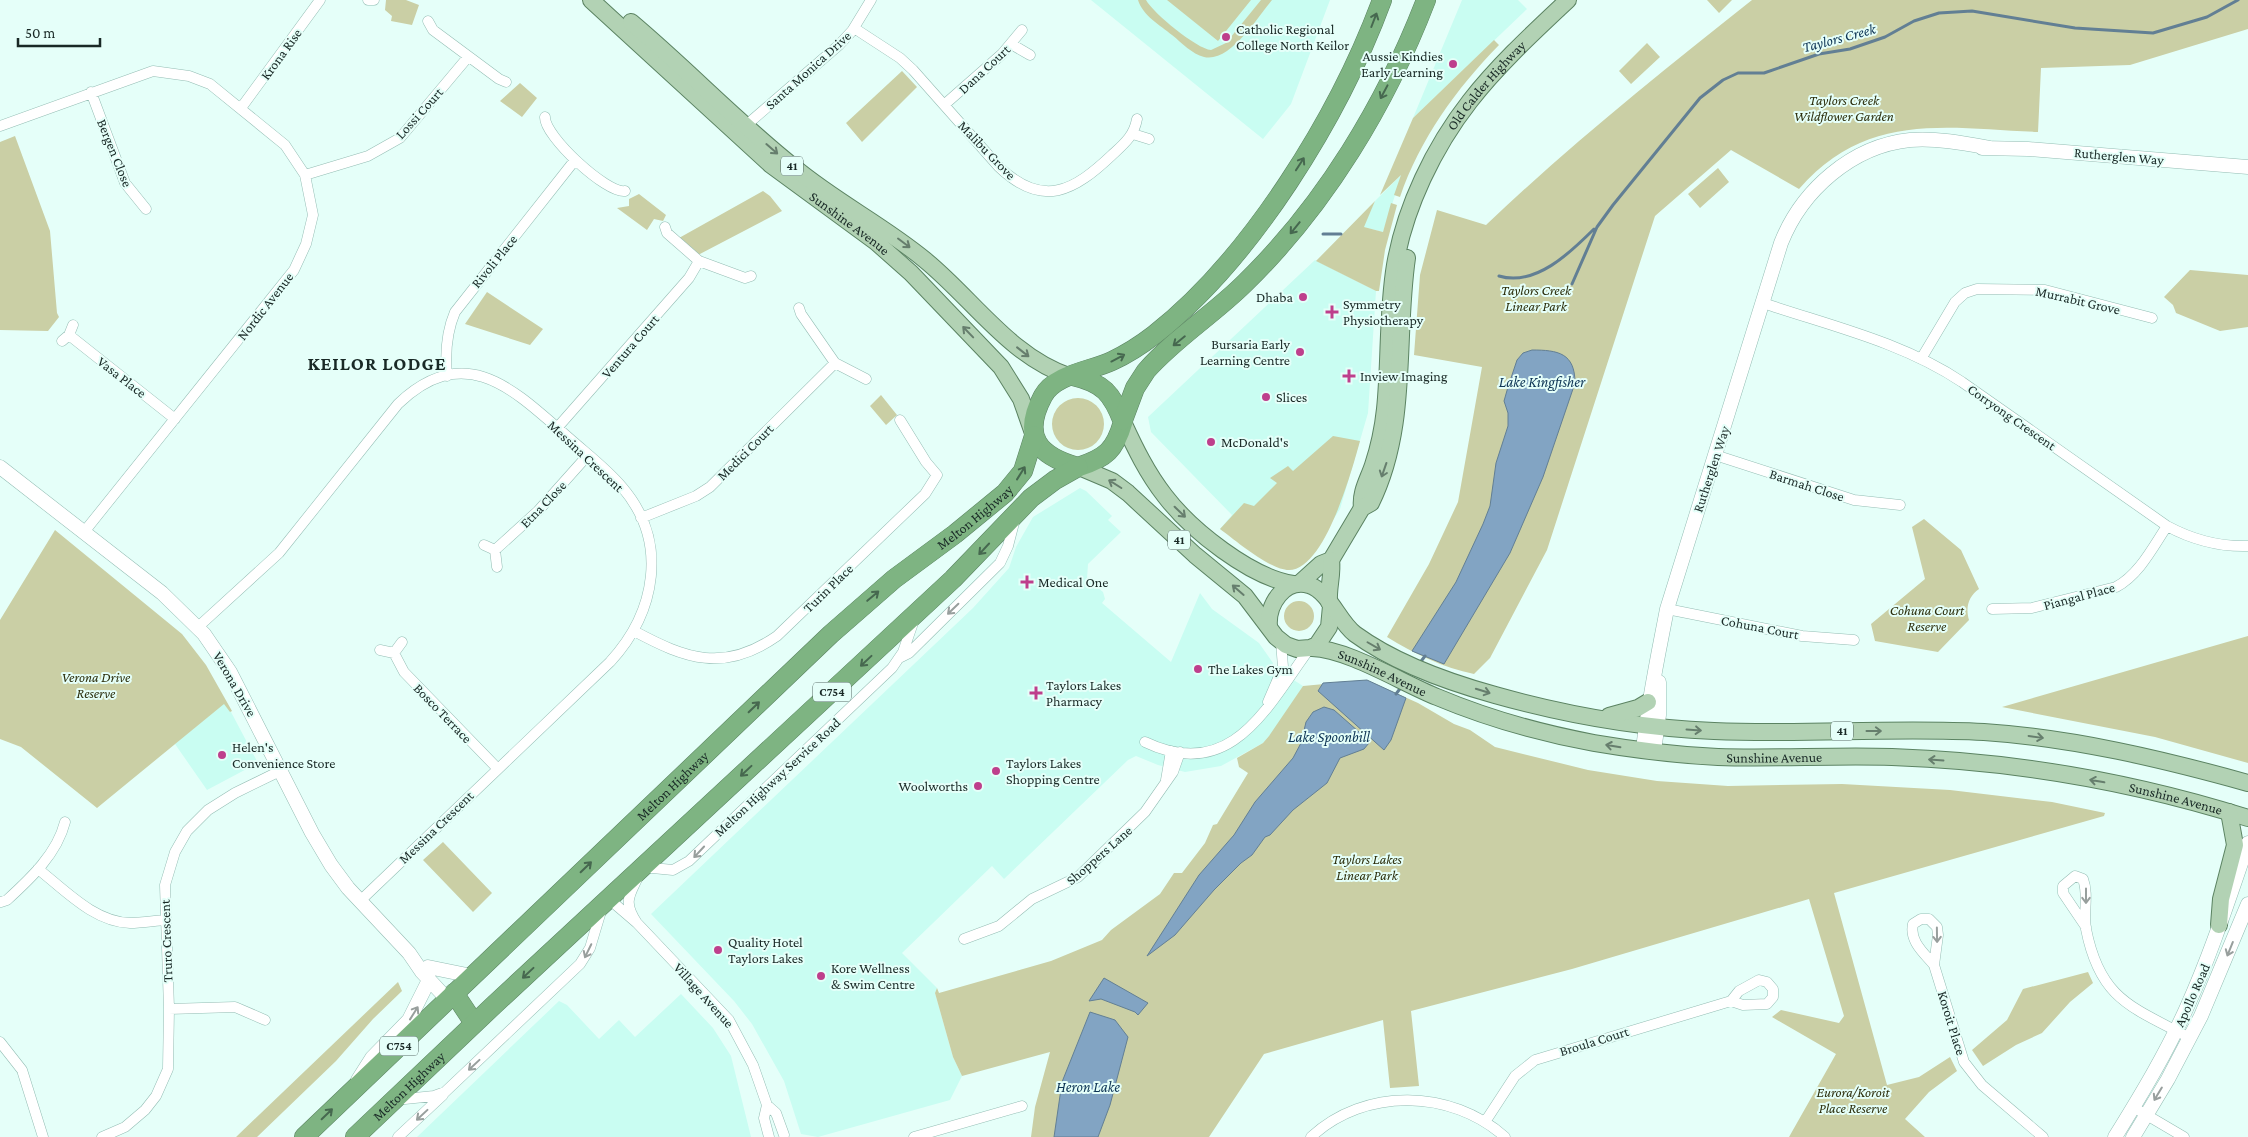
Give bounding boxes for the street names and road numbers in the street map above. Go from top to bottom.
street label: Krona Rise [257,25,305,83]
street label: Santa Monica Drive [762,27,854,113]
street label: Old Calder Highway [1444,37,1529,133]
street label: Dana Court [955,41,1013,97]
street label: Lossi Court [392,84,446,142]
street label: Bergen Close [94,117,136,189]
street label: Malibu Grove [955,117,1019,183]
street label: Rutherglen Way [2074,144,2165,168]
road number: 41 [781,157,803,176]
street label: Sunshine Avenue [807,188,893,258]
street label: Rivoli Place [468,231,520,291]
street label: Nordic Avenue [234,269,296,343]
street label: Murrabit Grove [2034,283,2122,317]
street label: Ventura Court [598,311,662,381]
street label: Vasa Place [94,353,150,401]
street label: Corryong Crescent [1965,381,2059,454]
street label: Messina Crescent [545,417,627,495]
street label: Medici Court [714,420,777,483]
street label: Rutherglen Way [1690,423,1733,514]
street label: Barmah Close [1768,465,1846,505]
street label: Etna Close [517,477,569,531]
street label: Melton Highway [934,481,1017,553]
road number: 41 [1168,530,1190,550]
street label: Turin Place [800,560,856,616]
street label: Piangal Place [2042,579,2116,613]
street label: Cohuna Court [1720,612,1801,642]
street label: Sunshine Avenue [1336,645,1429,700]
street label: Verona Drive [210,649,260,719]
street label: Bosco Terrace [411,680,475,746]
road number: C754 [813,682,851,702]
street label: Melton Highway Service Road [711,714,844,840]
road number: 41 [1831,721,1853,740]
street label: Melton Highway [633,747,712,824]
street label: Sunshine Avenue [1726,749,1822,766]
street label: Sunshine Avenue [2128,779,2224,818]
street label: Messina Crescent [395,787,477,867]
street label: Shoppers Lane [1063,822,1135,888]
street label: Truro Crescent [157,899,175,983]
street label: Village Avenue [671,959,737,1031]
street label: Apollo Road [2171,960,2213,1029]
street label: Koroit Place [1935,989,1969,1057]
street label: Broula Court [1557,1023,1631,1059]
road number: C754 [380,1036,418,1056]
street label: Melton Highway [369,1048,448,1124]

